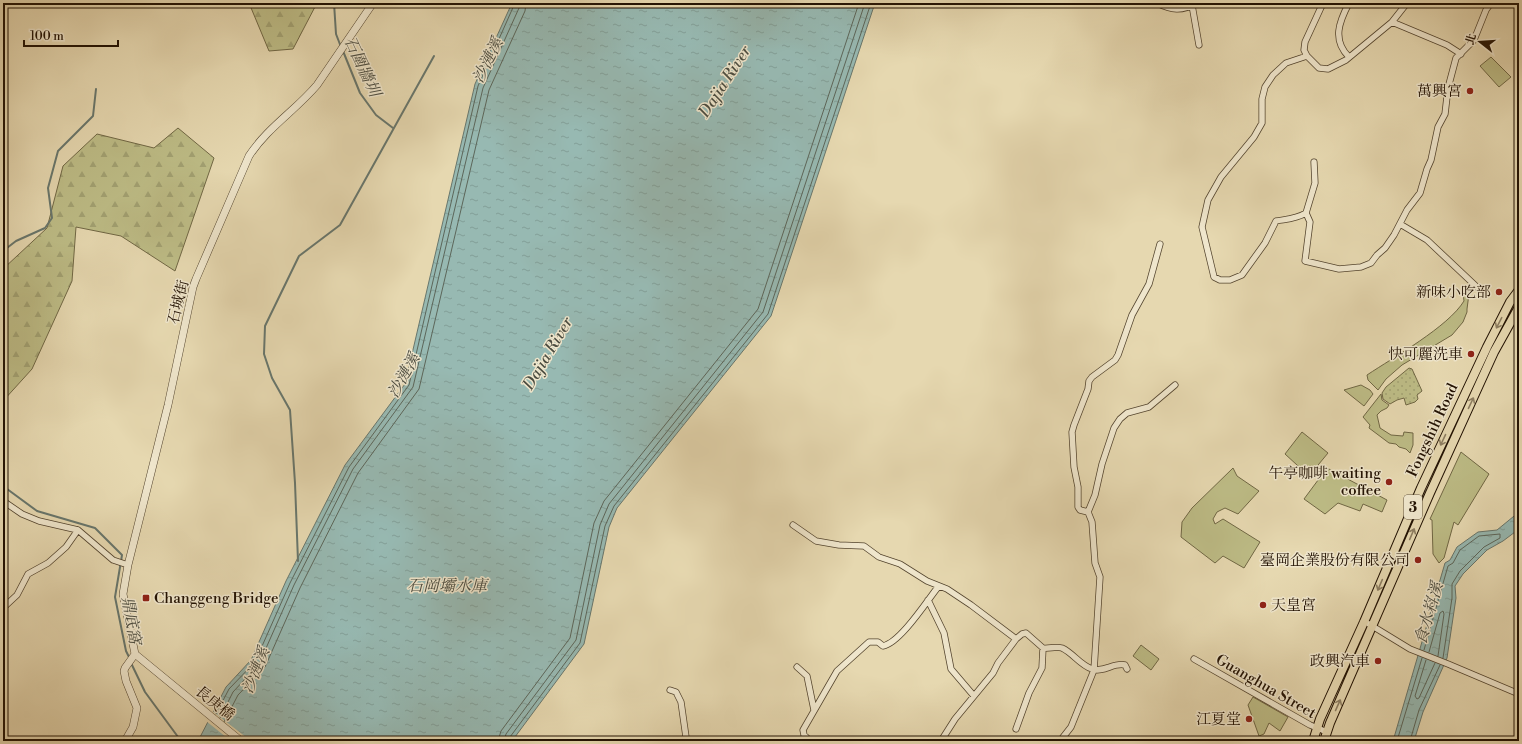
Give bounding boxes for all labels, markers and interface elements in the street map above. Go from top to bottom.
scale bar [24,22,118,48]
north arrow [1460,22,1500,62]
text: 100 m [30,29,64,44]
text: 北 [1463,32,1480,47]
water label: 石圍牆圳 [340,33,386,102]
water label: 沙漣溪 [468,33,508,86]
water label: Dajia River [694,41,756,122]
place label: 萬興宮 [1417,82,1462,101]
marker: 萬興宮 [1465,86,1475,96]
street label: 石城街 [164,278,193,326]
place label: 新味小吃部 [1416,283,1491,302]
marker: 新味小吃部 [1494,287,1504,297]
water label: Dajia River [518,312,578,394]
one-way arrow [1495,317,1502,329]
place label: 快可麗洗車 [1388,345,1463,364]
water label: 沙漣溪 [383,348,425,401]
marker: 快可麗洗車 [1466,349,1476,359]
street label: Fongshih Road [1402,380,1463,480]
one-way arrow [1468,397,1476,409]
one-way arrow [1439,434,1446,446]
place label: 午亭咖啡 waiting coffee [1268,464,1381,500]
marker: 午亭咖啡 waiting coffee [1384,477,1394,487]
road number: 3 [1404,495,1422,519]
one-way arrow [1409,529,1417,541]
place label: 臺岡企業股份有限公司 [1260,551,1410,570]
marker: 臺岡企業股份有限公司 [1413,555,1423,565]
water label: 石岡壩水庫 [407,576,490,596]
water label: 食水嵙溪 [1411,578,1448,647]
one-way arrow [1376,579,1383,591]
place label: Changgeng Bridge [154,589,278,608]
marker: Changgeng Bridge [141,593,151,603]
water label: 鼎底窩 [117,595,146,648]
place label: 天皇宮 [1271,596,1316,615]
marker: 天皇宮 [1258,600,1268,610]
water label: 沙漣溪 [238,643,275,696]
street label: Guanghua Street [1212,650,1320,723]
place label: 政興汽車 [1310,652,1370,671]
marker: 政興汽車 [1373,656,1383,666]
street label: 長庚橋 [191,682,238,725]
one-way arrow [1335,699,1342,711]
place label: 江夏堂 [1196,710,1241,729]
marker: 江夏堂 [1244,714,1254,724]

